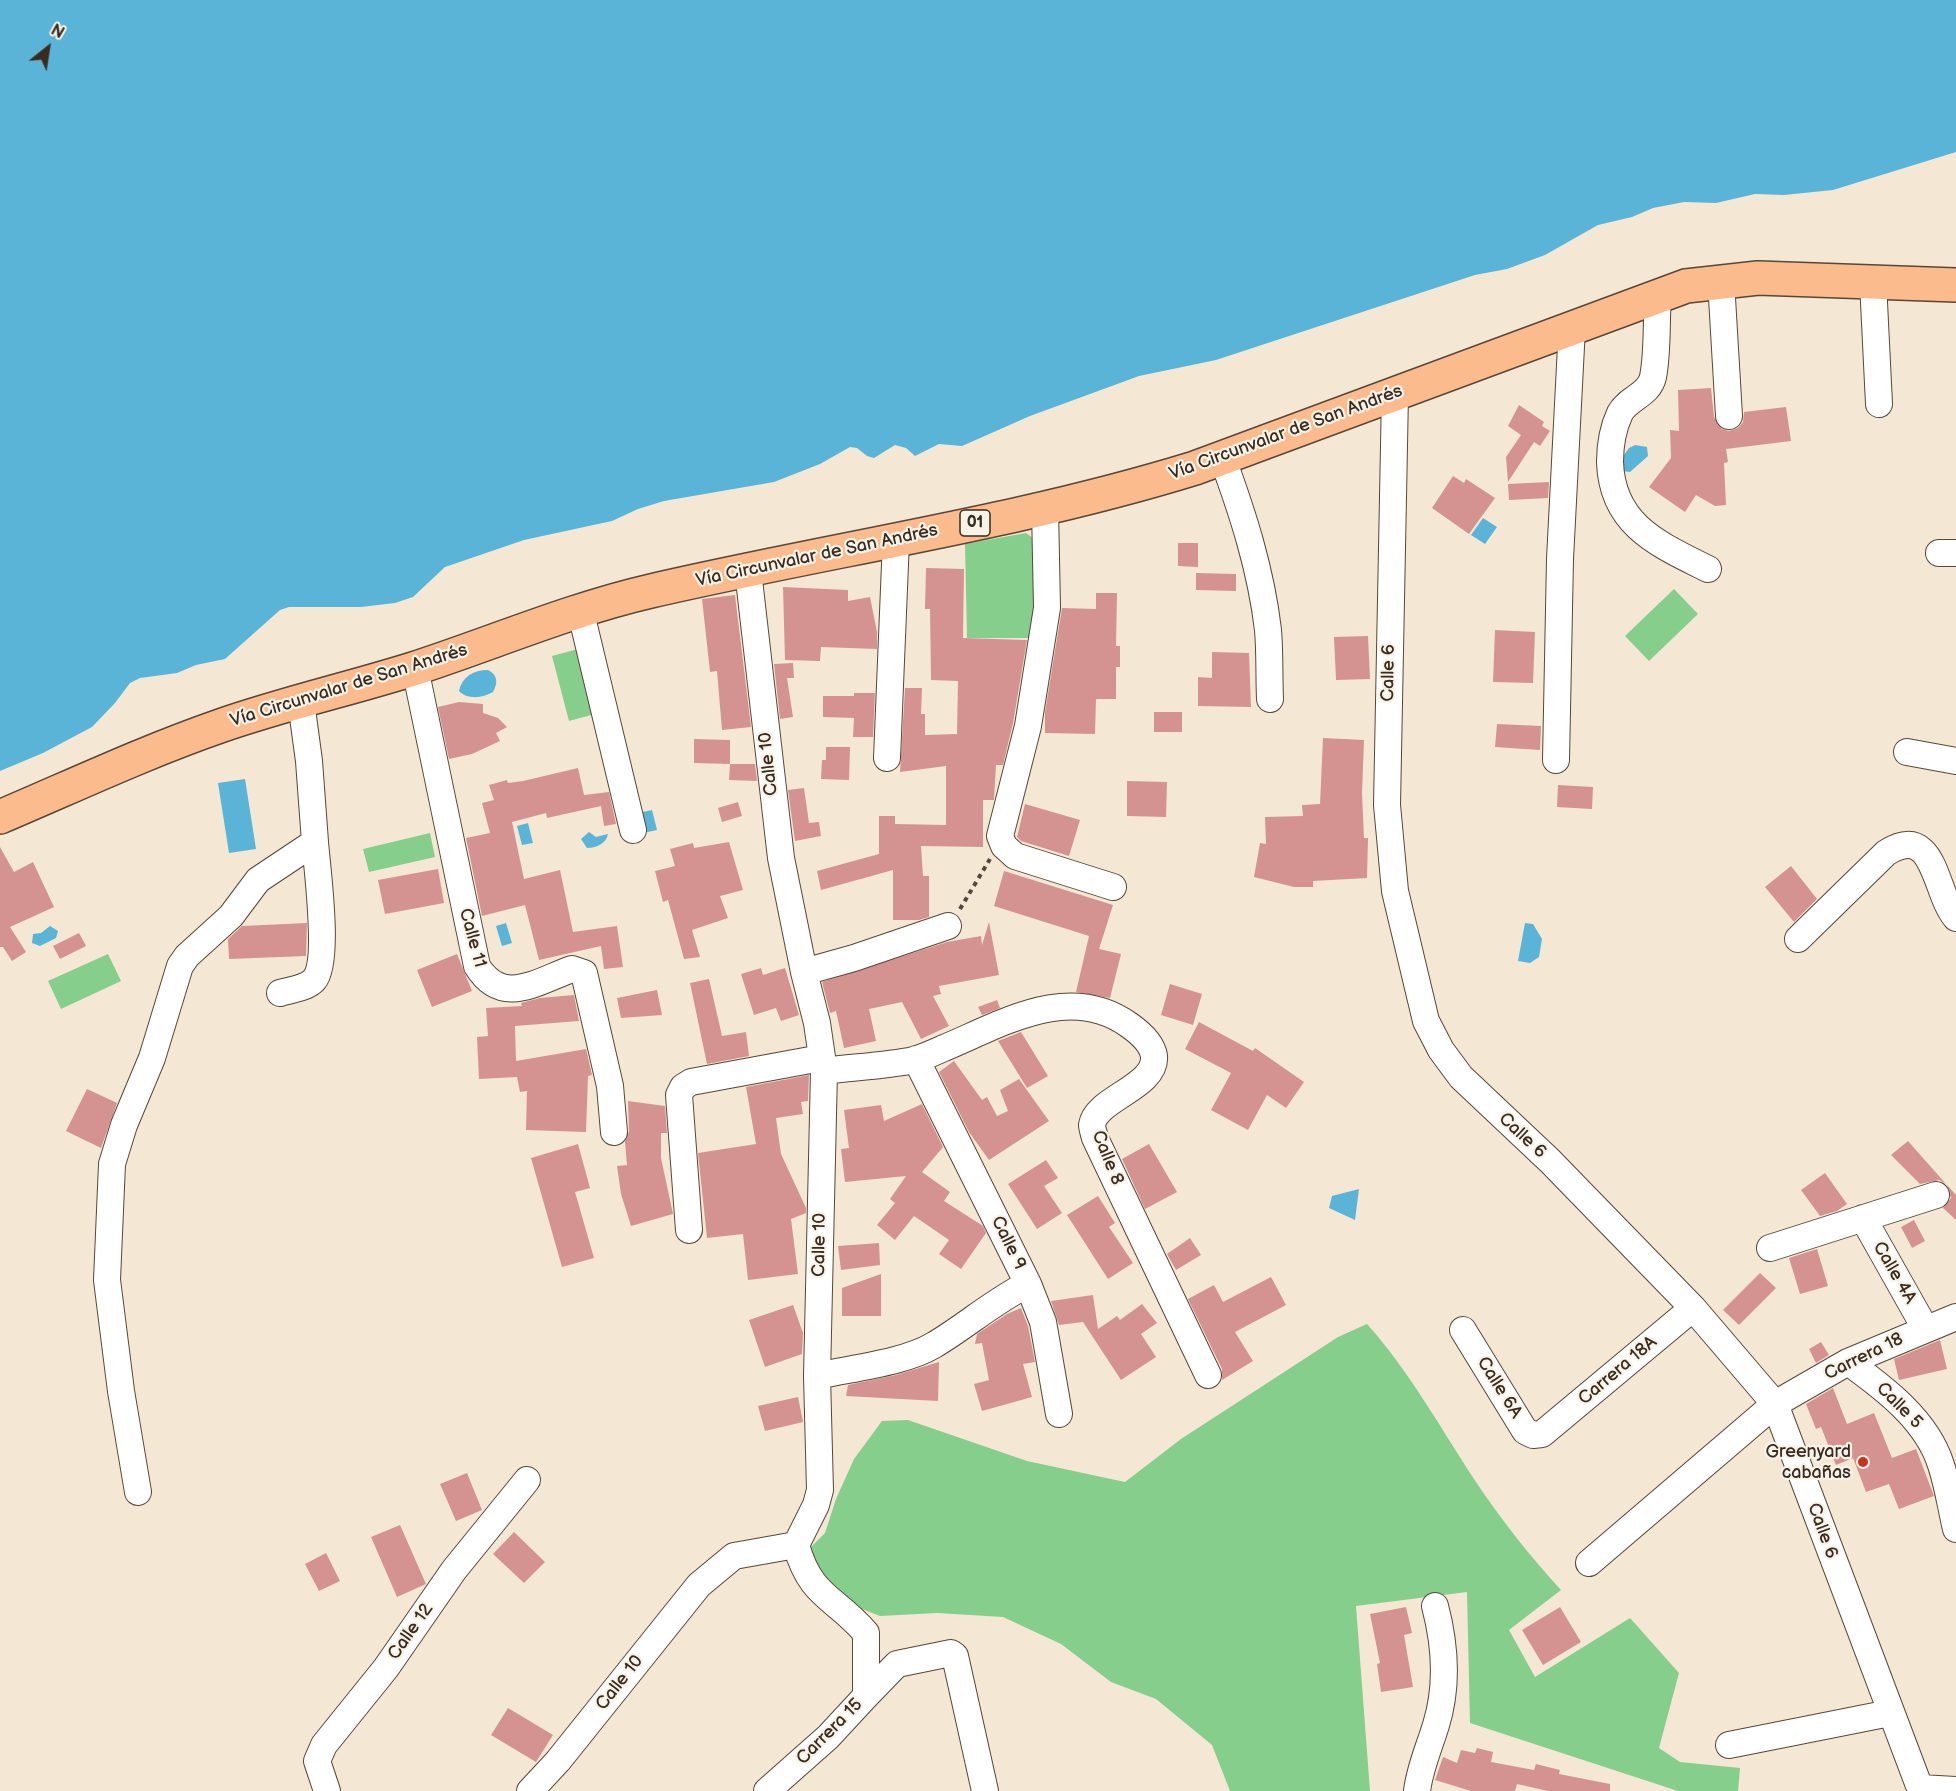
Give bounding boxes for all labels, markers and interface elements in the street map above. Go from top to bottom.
north arrow [18,18,78,78]
text: N [47,21,67,43]
street label: Vía Circunvalar de San Andrés [1166,381,1406,485]
road number: 01 [960,510,990,536]
street label: Vía Circunvalar de San Andrés [694,520,940,592]
street label: Vía Circunvalar de San Andrés [228,640,470,732]
street label: Calle 6 [1378,644,1400,702]
street label: Calle 10 [755,731,783,797]
street label: Calle 11 [454,906,490,970]
street label: Calle 6 [1494,1109,1550,1163]
street label: Calle 8 [1086,1128,1128,1188]
street label: Calle 10 [809,1213,831,1277]
street label: Calle 9 [986,1213,1030,1273]
street label: Calle 4A [1868,1238,1920,1308]
street label: Carrera 18 [1821,1329,1907,1385]
street label: Carrera 18A [1574,1332,1662,1410]
street label: Calle 6A [1472,1353,1526,1423]
street label: Calle 5 [1871,1378,1927,1434]
place label: Greenyard cabañas [1766,1441,1851,1484]
marker: Greenyard cabañas [1856,1455,1870,1469]
street label: Calle 6 [1802,1500,1842,1562]
street label: Calle 12 [384,1600,438,1664]
street label: Calle 10 [592,1651,648,1715]
street label: Carrera 15 [792,1694,868,1770]

